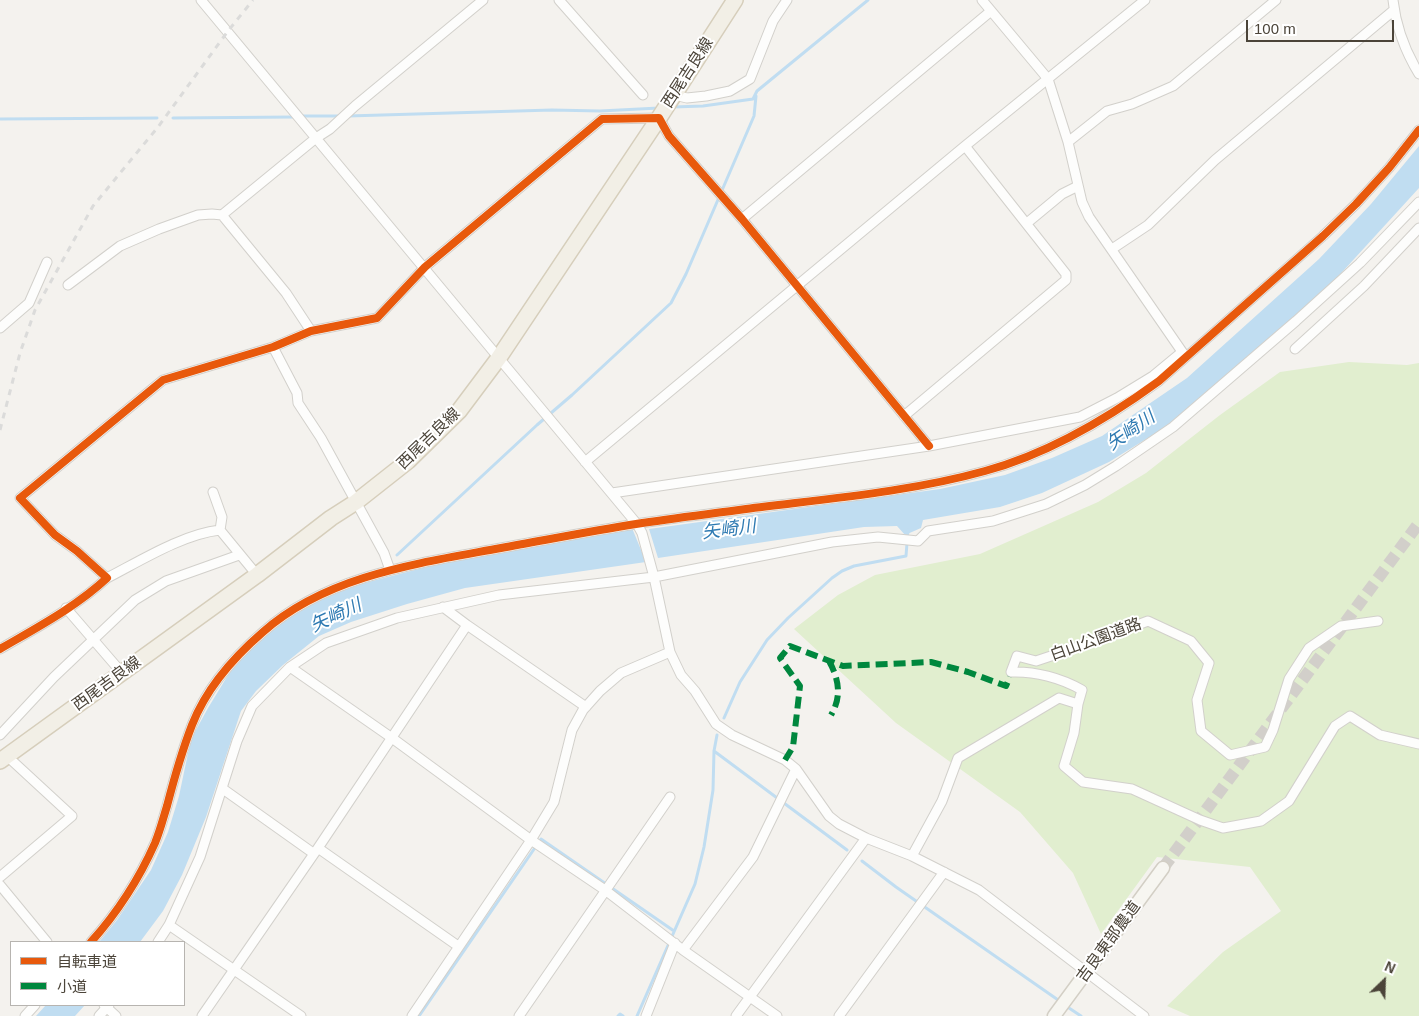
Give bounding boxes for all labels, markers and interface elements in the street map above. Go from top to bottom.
scale bar [1249,10,1396,42]
text: 100 m [1254,20,1296,37]
street label: 西尾吉良線 [658,34,718,112]
street label: 西尾吉良線 [394,404,464,474]
water label: 矢崎川 [1103,407,1159,455]
water label: 矢崎川 [701,516,757,544]
water label: 矢崎川 [307,595,365,637]
street label: 白山公園道路 [1048,615,1144,665]
street label: 西尾吉良線 [69,653,145,715]
street label: 吉良東部農道 [1073,898,1145,986]
legend [10,941,185,1006]
text: 自転車道 [57,953,117,970]
north arrow [1359,956,1409,1006]
text: N [1382,958,1398,977]
text: 小道 [57,978,87,995]

